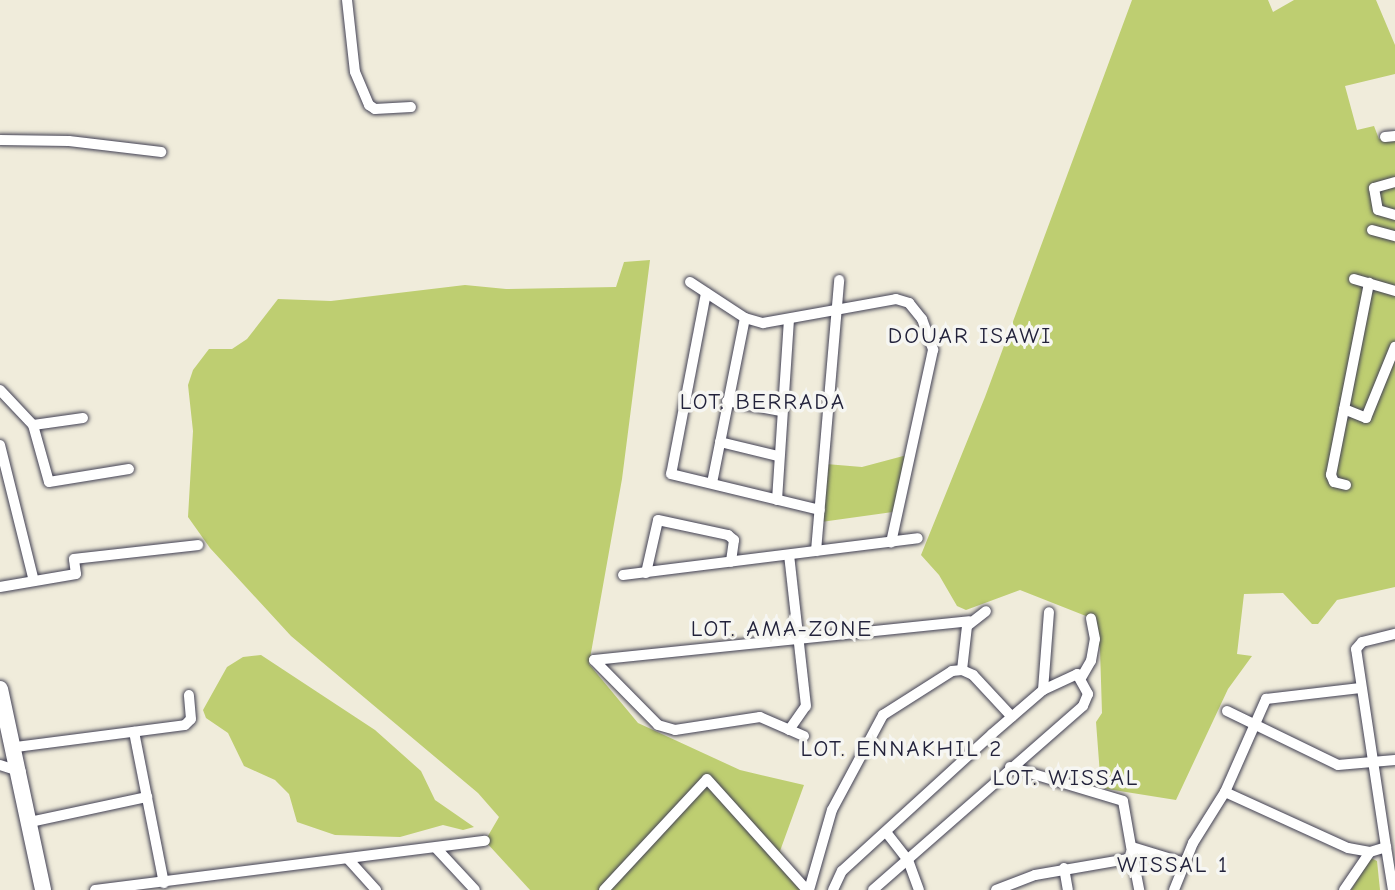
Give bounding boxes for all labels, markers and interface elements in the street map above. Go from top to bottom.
district label: DOUAR ISAWI [889,322,1051,350]
district label: LOT. BERRADA [681,388,845,416]
district label: LOT. AMA-ZONE [692,615,872,643]
district label: LOT. ENNAKHIL 2 [802,735,1002,763]
district label: LOT. WISSAL [994,764,1138,792]
district label: WISSAL 1 [1118,851,1228,879]

